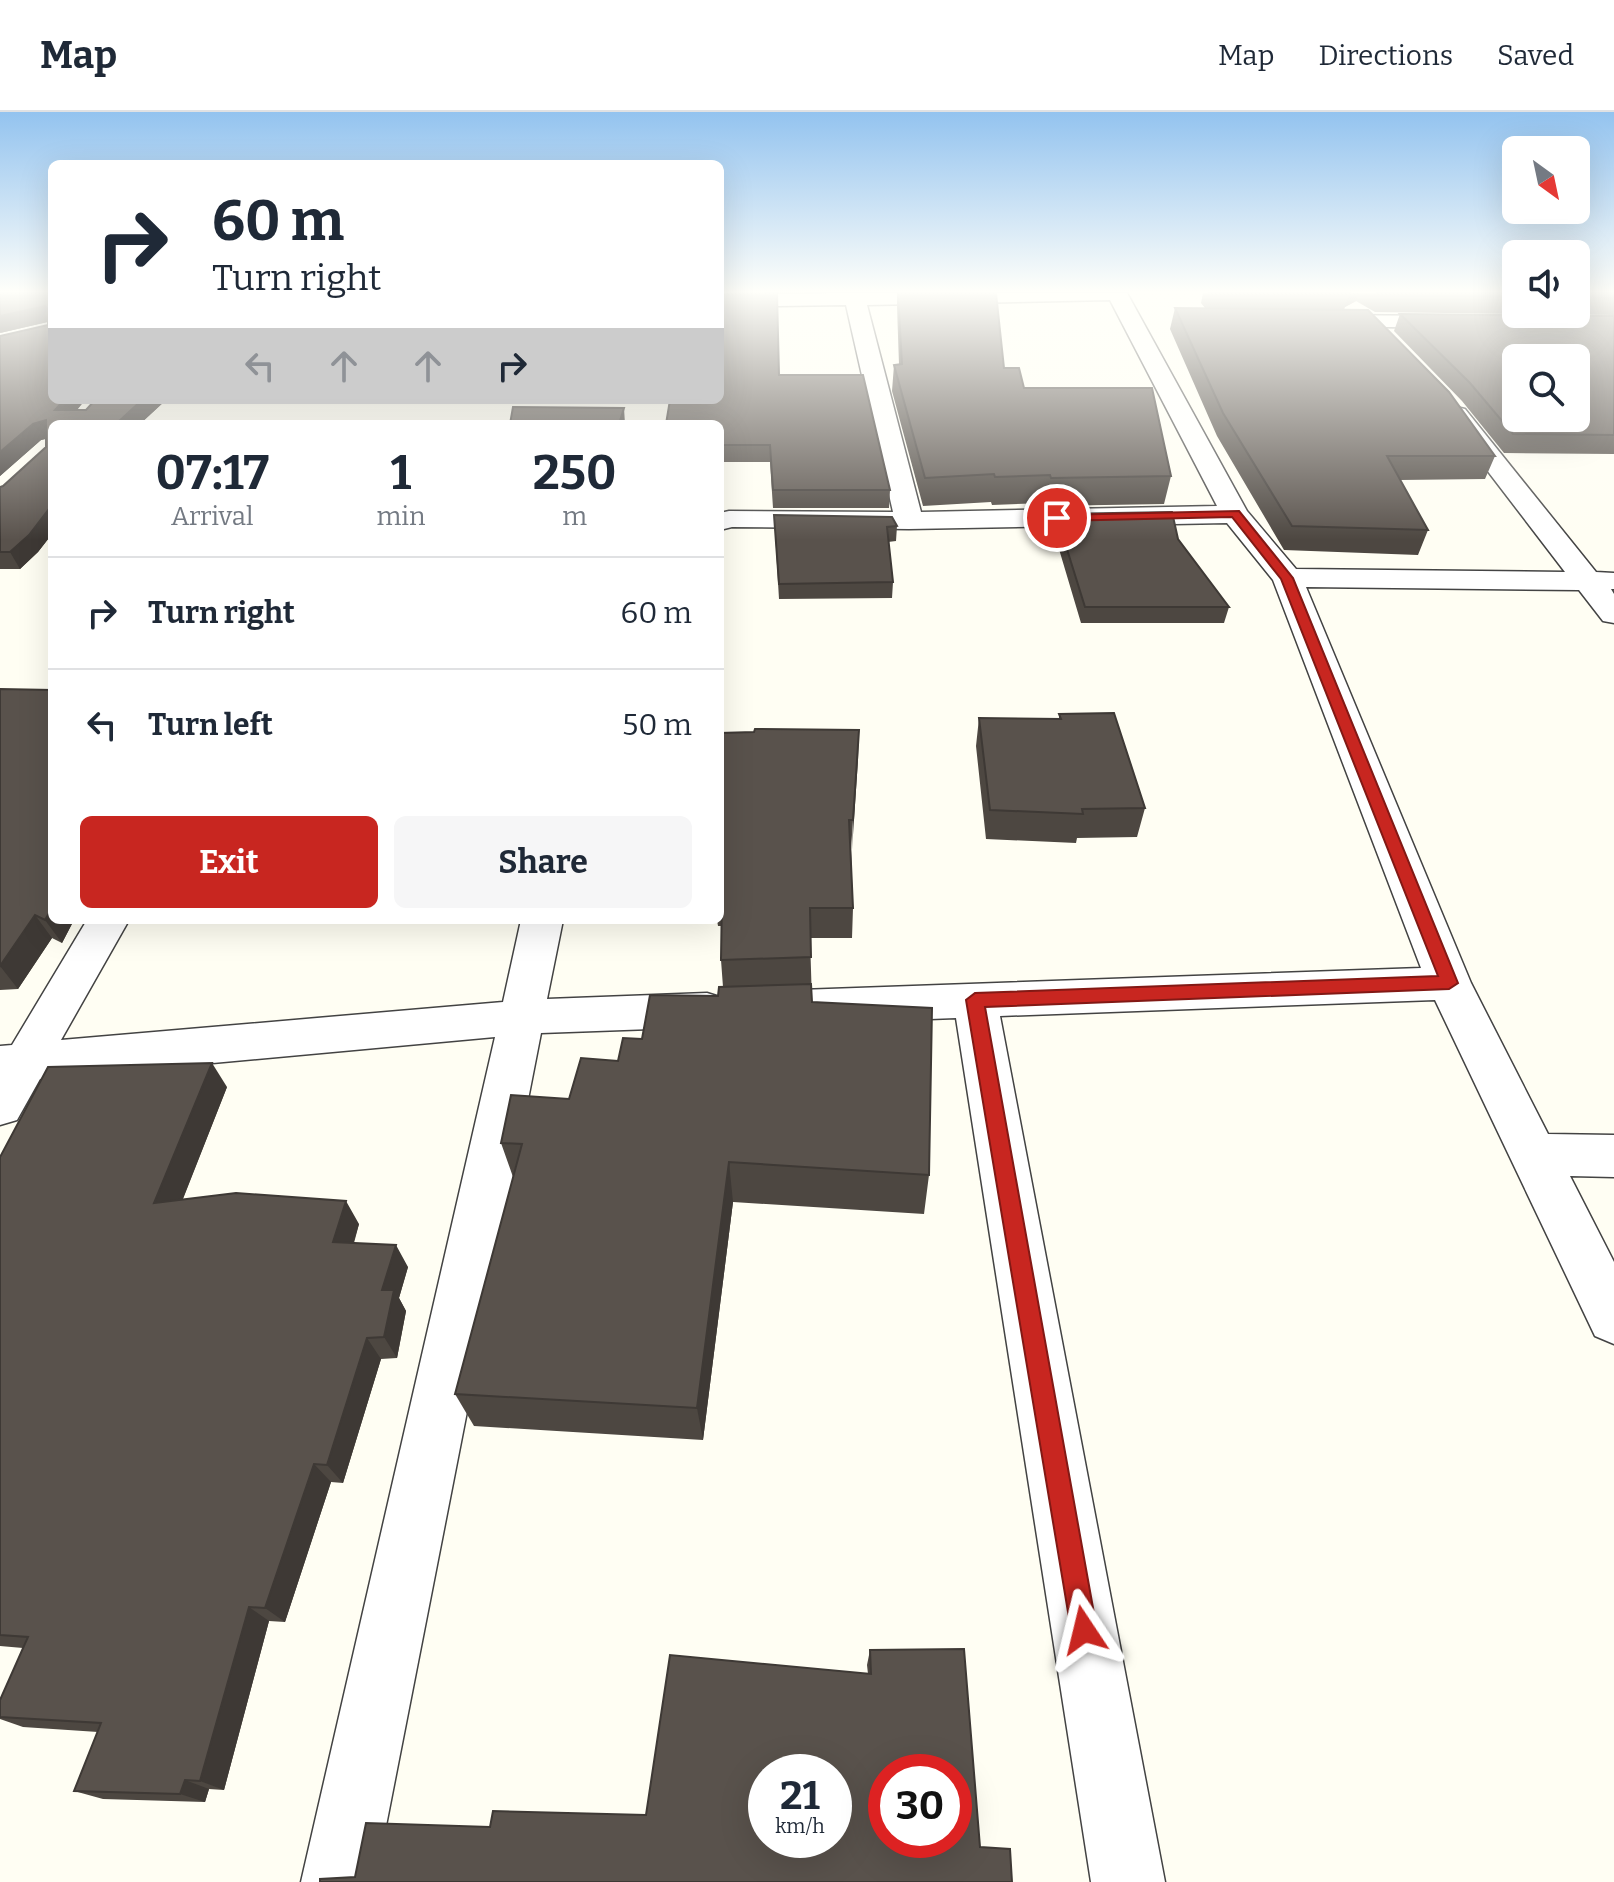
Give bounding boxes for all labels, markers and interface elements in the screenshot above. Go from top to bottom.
text: Map [40,32,117,78]
text: Map [1218,39,1274,72]
text: Directions [1318,39,1453,72]
text: Saved [1497,39,1574,72]
north arrow [1502,136,1590,224]
map controls [1502,136,1590,432]
text: 60 m [212,188,344,255]
icon: right [80,192,184,296]
button: sound [1502,240,1590,328]
text: Turn right [212,256,381,300]
icon: left [238,344,282,388]
icon: ahead [322,344,366,388]
icon: ahead [406,344,450,388]
icon: right [490,344,534,388]
button: search [1502,344,1590,432]
text: 07:17 [155,444,269,502]
text: 1 [391,444,411,502]
text: 250 [533,444,617,502]
pin [1023,484,1091,552]
icon: arrive [1035,496,1079,540]
text: Arrival [171,501,253,532]
text: min [376,501,425,532]
text: m [562,501,587,532]
icon: right [80,591,124,635]
text: Turn right [148,595,295,631]
text: 60 m [621,595,692,631]
icon: left [80,703,124,747]
text: Turn left [148,707,273,743]
text: 50 m [622,707,692,743]
button: Exit [80,816,378,908]
button: Share [394,816,692,908]
position arrow [1042,1588,1126,1672]
speed limit sign: 30 [868,1754,972,1858]
text: 21 [780,1772,820,1820]
text: km/h [775,1814,825,1838]

